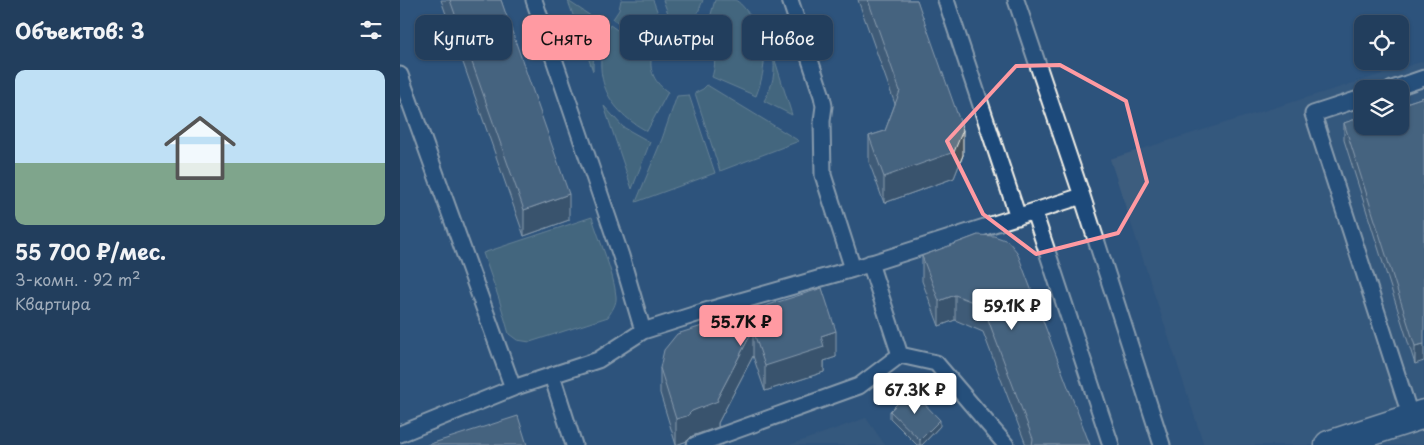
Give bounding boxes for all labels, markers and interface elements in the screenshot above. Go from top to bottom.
text: Объектов: 3 [15,14,145,46]
chip: Купить [415,15,512,60]
chip: Снять [522,15,610,60]
chip: Фильтры [620,15,732,60]
chip: Новое [742,15,833,60]
map controls [1354,15,1409,135]
button: locate [1354,15,1409,70]
icon: filters [357,16,385,44]
button: layers [1354,80,1409,135]
icon: home [155,103,245,193]
text: 55 700 ₽/мес. [15,235,166,267]
text: 3-комн. · 92 m² [15,267,140,291]
pin: 59.1K ₽ [966,288,1058,331]
text: Квартира [15,291,90,315]
text: 59.1K ₽ [983,293,1041,317]
pin: 55.7K ₽ [695,304,787,347]
text: 55.7K ₽ [710,309,772,333]
pin: 67.3K ₽ [869,372,961,415]
text: 67.3K ₽ [884,377,946,401]

